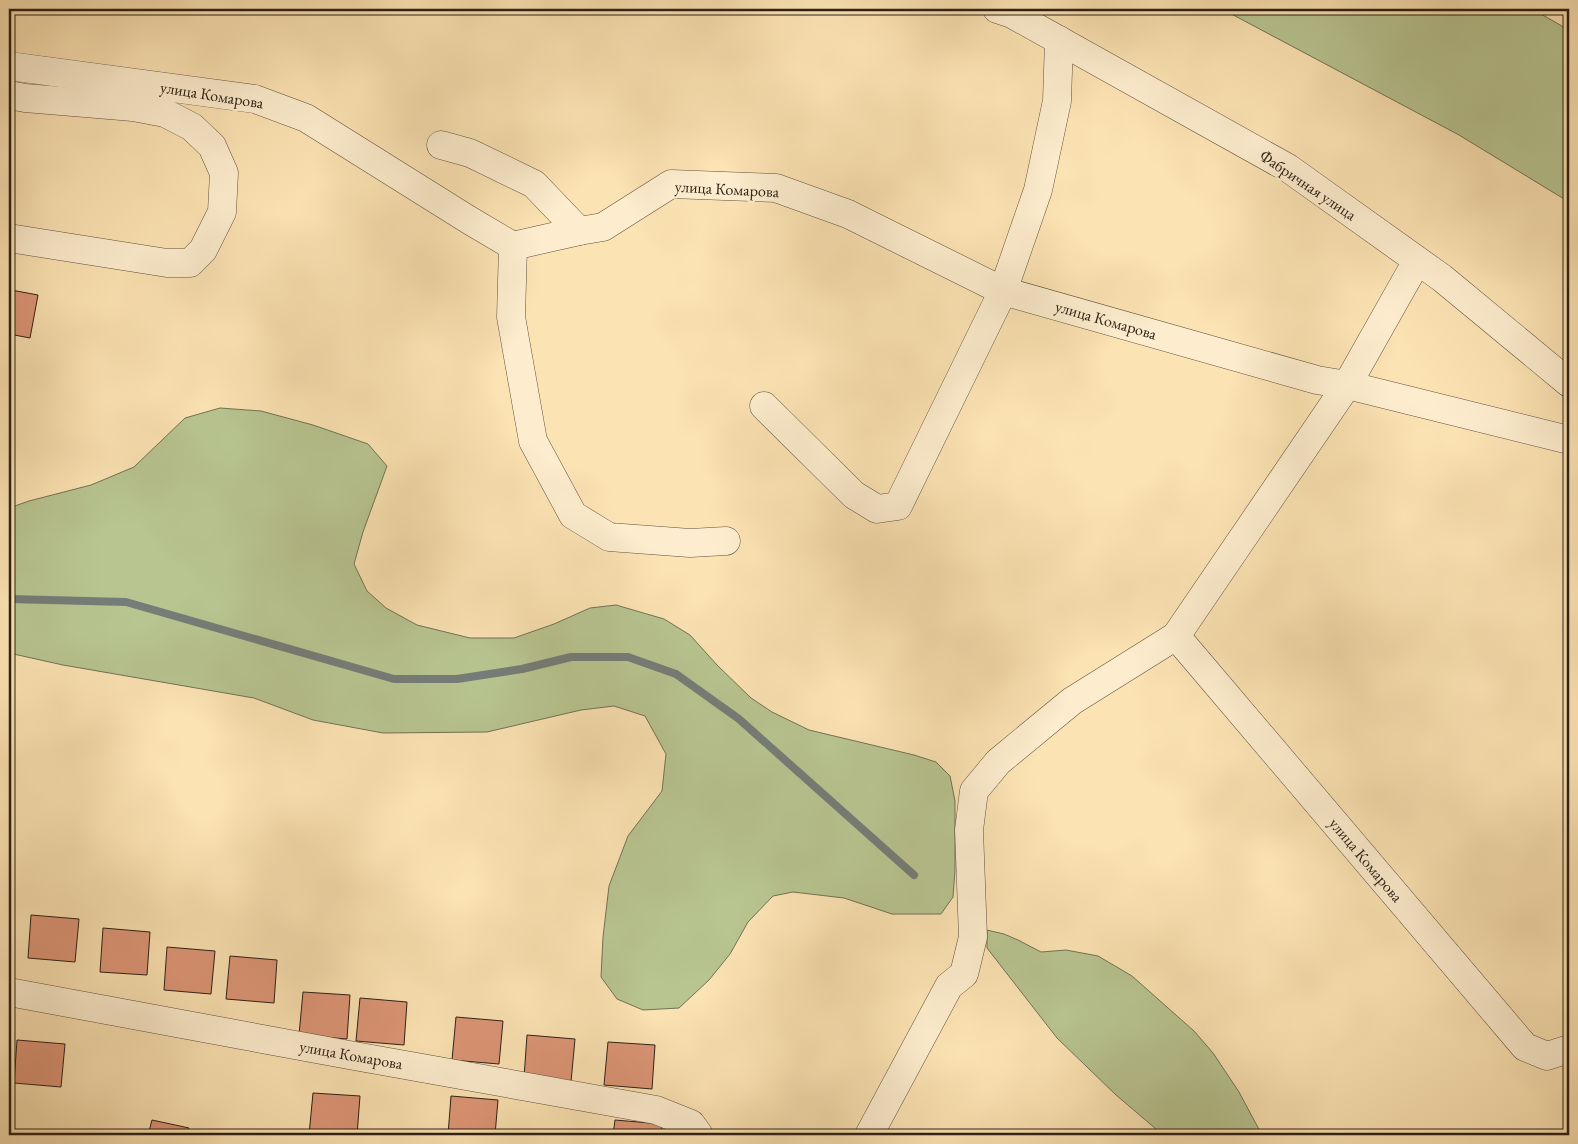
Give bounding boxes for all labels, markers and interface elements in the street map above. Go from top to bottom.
street label: улица Комарова [159,76,266,114]
street label: Фабричная улица [1256,145,1361,225]
street label: улица Комарова [674,176,780,202]
street label: улица Комарова [1053,296,1160,345]
street label: улица Комарова [1324,813,1408,907]
street label: улица Комарова [298,1036,405,1075]

